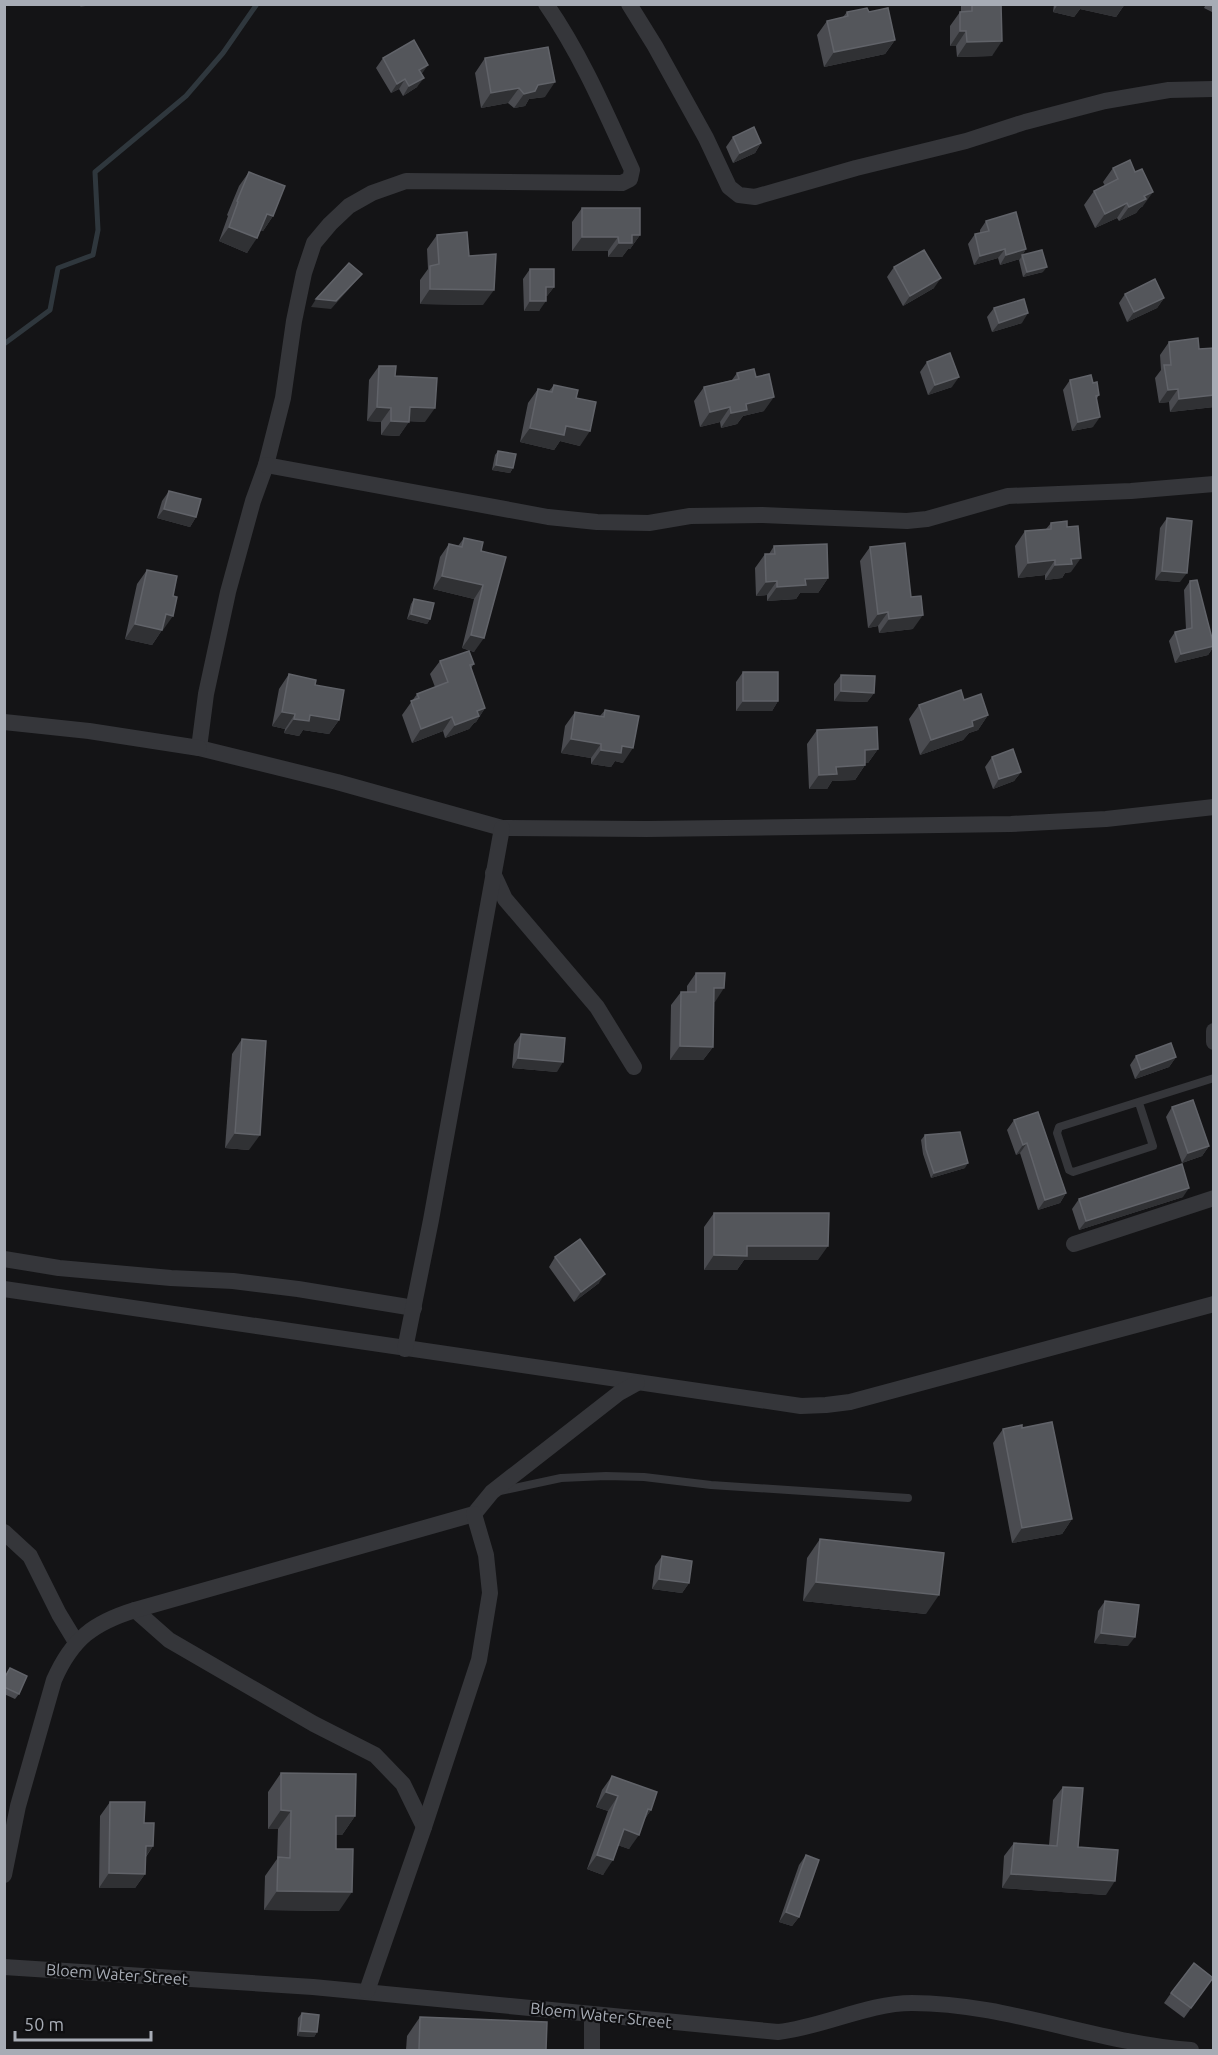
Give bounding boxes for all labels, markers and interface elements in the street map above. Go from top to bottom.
street label: Bloem Water Street [45,1960,189,1988]
street label: Bloem Water Street [529,1999,673,2031]
scale bar [15,2004,152,2042]
text: 50 m [24,2014,64,2034]

